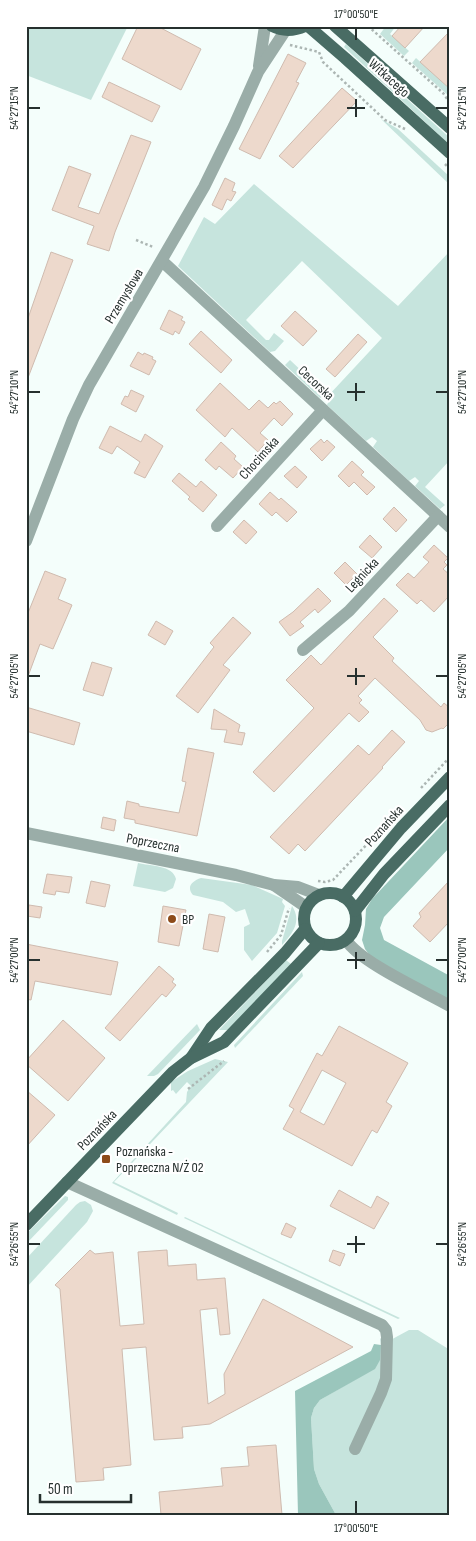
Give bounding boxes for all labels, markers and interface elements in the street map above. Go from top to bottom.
text: 17°00'50"E [334,7,378,22]
street label: Witkacego [365,55,413,101]
text: 54°27'15"N [7,86,22,130]
text: 54°27'15"N [455,86,470,130]
street label: Przemysłowa [101,265,147,327]
street label: Cecorska [294,362,338,404]
text: 54°27'10"N [7,370,22,414]
text: 54°27'10"N [455,370,470,414]
street label: Chocimska [235,433,283,483]
street label: Legnicka [342,554,382,596]
text: 54°27'05"N [7,654,22,698]
text: 54°27'05"N [455,654,470,698]
street label: Poznańska [361,802,407,850]
street label: Poprzeczna [125,830,181,856]
place label: BP [182,911,194,928]
marker: BP [166,913,178,925]
text: 54°27'00"N [7,937,22,983]
text: 54°27'00"N [455,937,470,983]
street label: Poznańska [74,1106,120,1154]
place label: Poznańska - Poprzeczna N/Ż 02 [116,1143,204,1176]
marker: Poznańska - Poprzeczna N/Ż 02 [100,1153,112,1165]
text: 54°26'55"N [7,1222,22,1266]
text: 54°26'55"N [455,1222,470,1266]
scale bar [40,1471,131,1503]
text: 50 m [48,1480,73,1499]
text: 17°00'50"E [334,1521,378,1536]

